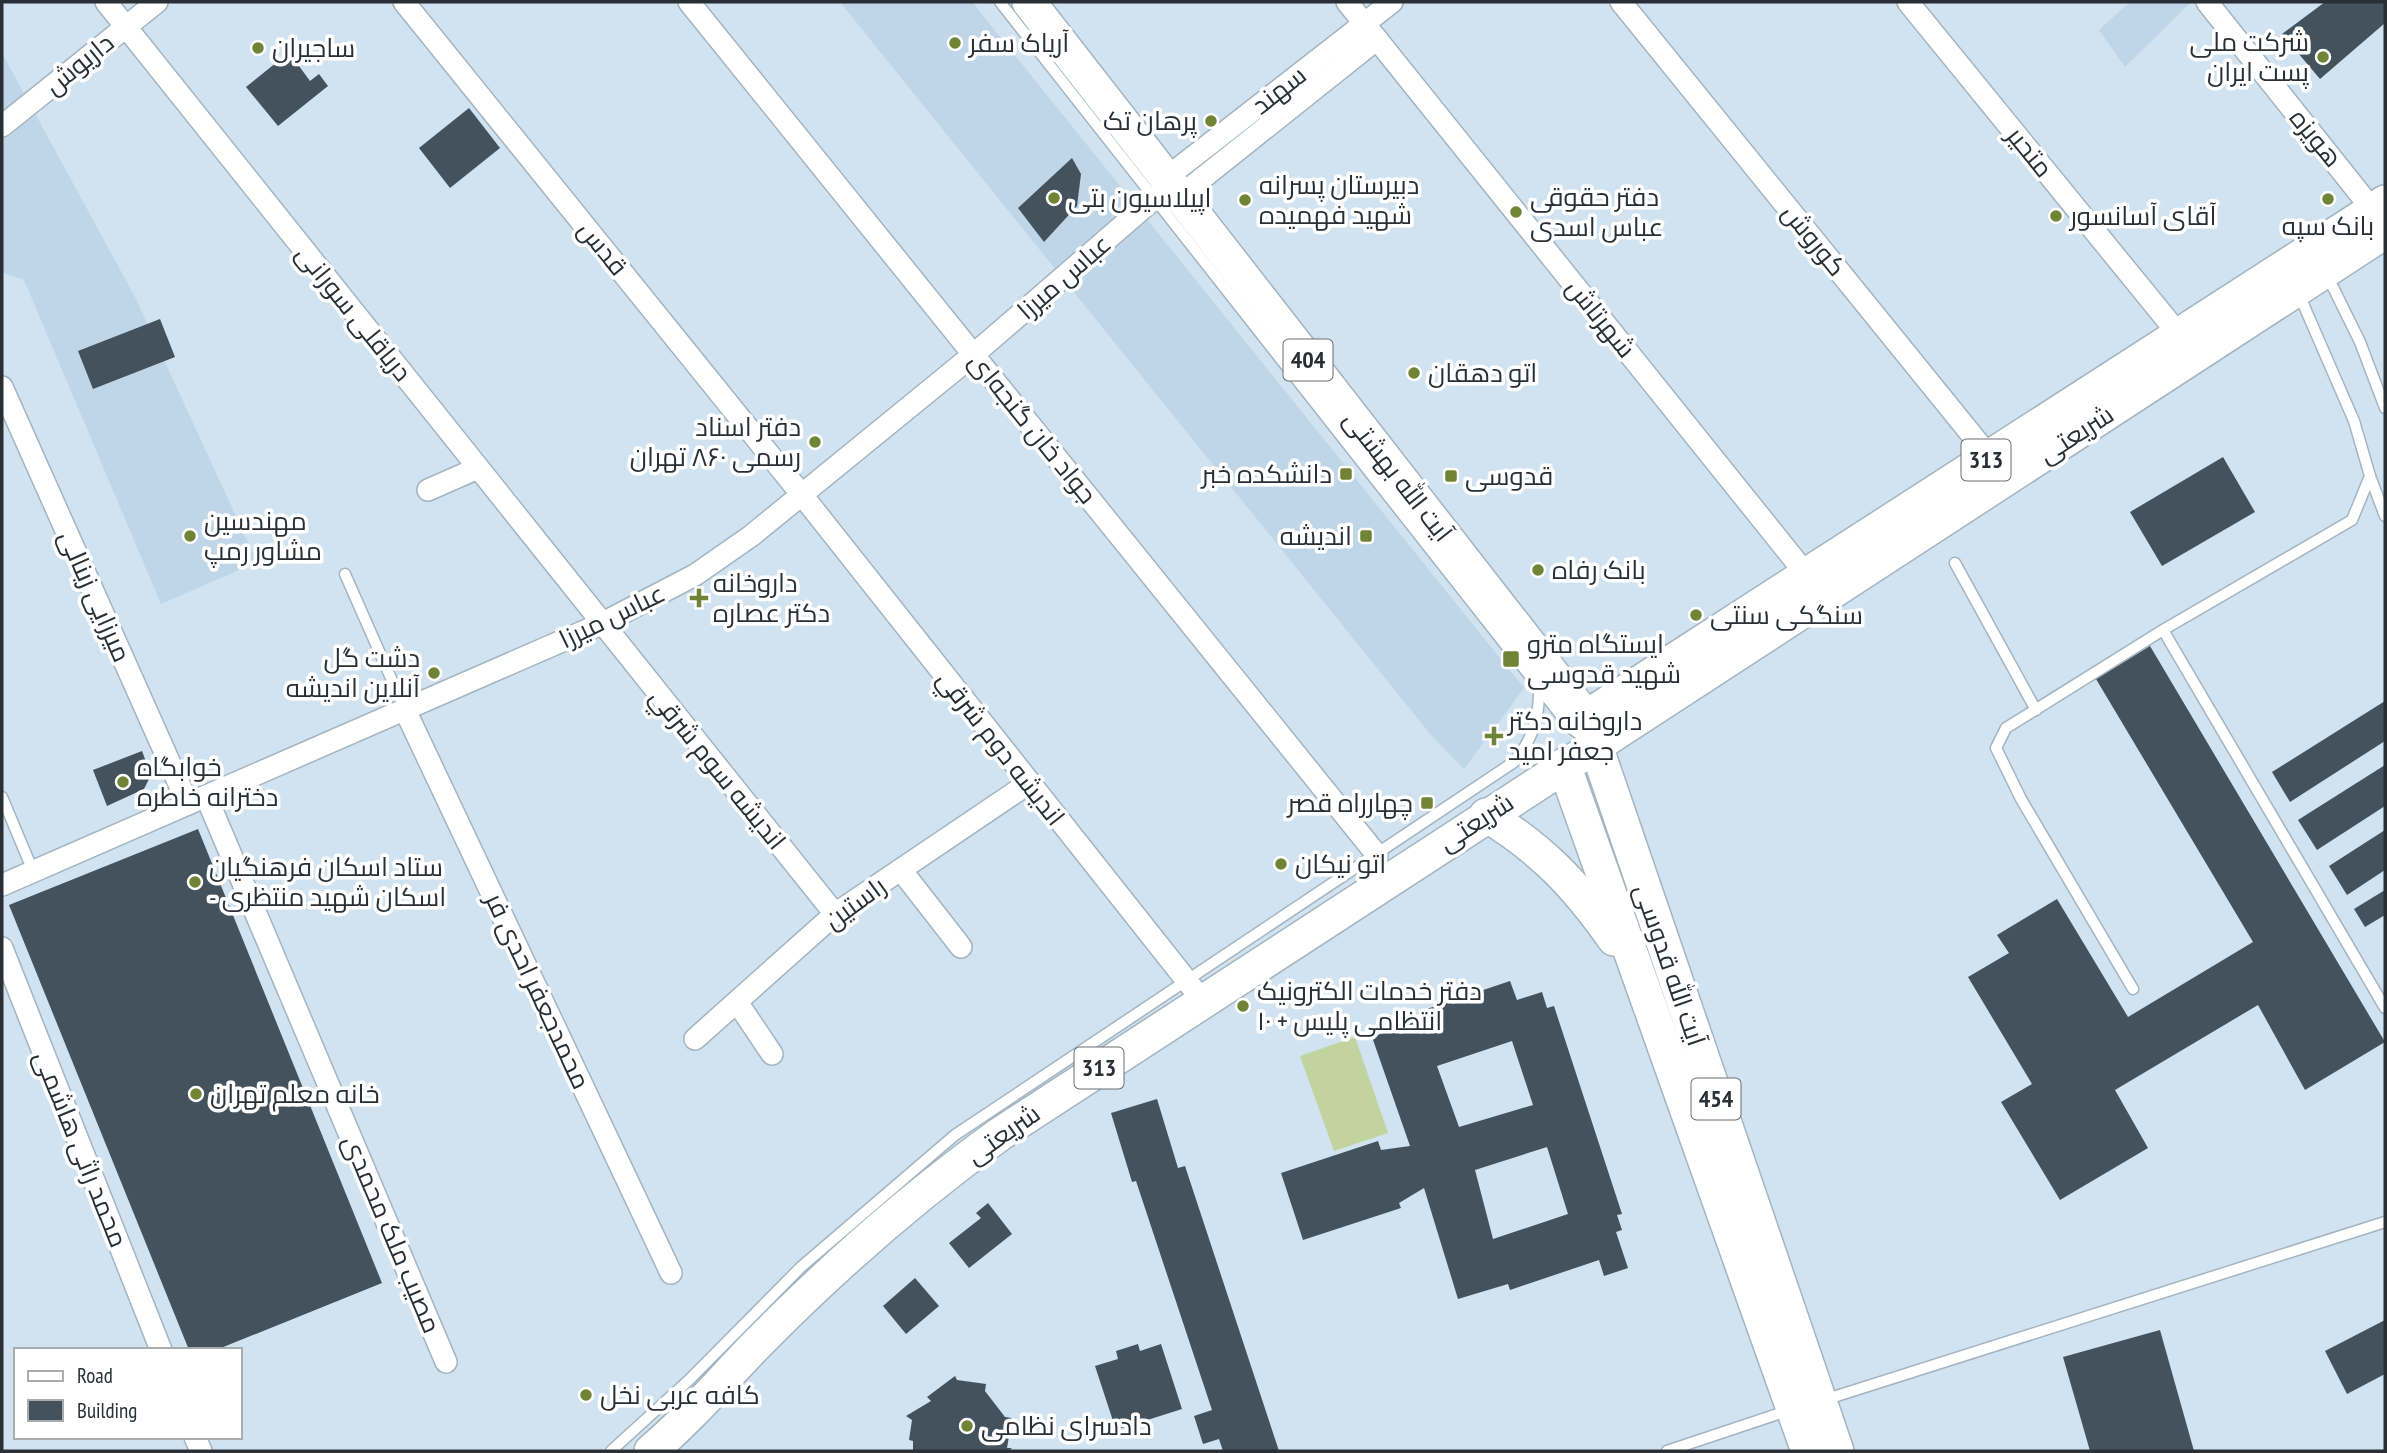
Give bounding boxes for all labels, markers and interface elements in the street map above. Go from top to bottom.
place label: شرکت ملی پست ایران [2189,25,2309,89]
street label: داریوش [37,26,120,102]
place label: آریاک سفر [967,26,1069,59]
place label: ساجیران [272,31,355,64]
marker: آریاک سفر [947,35,963,51]
marker: ساجیران [250,40,266,56]
marker: شرکت ملی پست ایران [2315,49,2331,65]
street label: سهند [1245,58,1313,121]
street label: هویزه [2283,102,2350,174]
place label: پرهان تک [1103,104,1197,138]
marker: پرهان تک [1203,113,1219,129]
street label: متحیر [1999,118,2061,184]
place label: دبیرستان پسرانه شهید فهمیده [1259,168,1419,231]
place label: دفتر حقوقی عباس اسدی [1530,180,1663,243]
place label: اپیلاسیون بتی [1068,181,1212,215]
marker: اپیلاسیون بتی [1046,190,1062,206]
marker: بانک سپه [2320,191,2336,207]
marker: دبیرستان پسرانه شهید فهمیده [1237,192,1253,208]
street label: کوروش [1775,197,1854,283]
place label: آقای آسانسور [2068,199,2217,232]
marker: دفتر حقوقی عباس اسدی [1508,204,1524,220]
marker: آقای آسانسور [2048,208,2064,224]
place label: بانک سپه [2282,209,2374,243]
street label: قدس [571,214,635,282]
street label: عباس میرزا [1010,227,1117,326]
street label: دریاقلی سورانی [289,238,420,388]
street label: شهرتاش [1559,271,1643,364]
road number: 404 [1284,340,1332,380]
street label: جواد خان گنجه‌ای [962,345,1105,510]
place label: اتو دهقان [1428,356,1537,389]
marker: اتو دهقان [1406,365,1422,381]
street label: شریعتی [2032,397,2120,470]
street label: آیت الله بهشتی [1337,403,1460,548]
place label: دفتر اسناد رسمی ۸۶۰ تهران [630,410,801,473]
marker: دفتر اسناد رسمی ۸۶۰ تهران [807,434,823,450]
road number: 313 [1962,439,2010,480]
place label: دانشکده خبر [1200,457,1332,490]
place label: قدوسی [1465,459,1553,492]
marker: دانشکده خبر [1338,466,1354,482]
marker: قدوسی [1443,468,1459,484]
place label: مهندسین مشاور رمپ [204,504,322,568]
place label: اندیشه [1280,519,1352,552]
street label: میرزایی زینالی [52,525,139,667]
marker: مهندسین مشاور رمپ [182,528,198,544]
marker: اندیشه [1358,528,1374,544]
place label: بانک رفاه [1552,553,1646,586]
marker: بانک رفاه [1530,562,1546,578]
place label: داروخانه دکتر عصاره [713,566,830,629]
street label: عباس میرزا [553,576,670,655]
marker: داروخانه دکتر عصاره [691,590,707,606]
place label: سنگکی سنتی [1710,598,1863,631]
marker: سنگکی سنتی [1688,607,1704,623]
place label: ایستگاه مترو شهید قدوسی [1527,627,1681,690]
place label: دشت گل آنلاین اندیشه [286,641,420,704]
marker: ایستگاه مترو شهید قدوسی [1501,649,1521,669]
street label: انديشه دوم شرقي [926,663,1072,835]
marker: دشت گل آنلاین اندیشه [426,665,442,681]
street label: اندیشه سوم شرقي [639,681,794,859]
place label: داروخانه دکتر جعفر امید [1506,704,1642,767]
marker: داروخانه دکتر جعفر امید [1486,728,1502,744]
place label: خوابگاه دخترانه خاطره [137,750,278,813]
marker: خوابگاه دخترانه خاطره [115,774,131,790]
street label: شریعتی [1432,785,1520,858]
place label: چهارراه قصر [1285,786,1413,820]
marker: چهارراه قصر [1419,795,1435,811]
place label: اتو نیکان [1295,847,1386,880]
place label: ستاد اسکان فرهنگیان - اسکان شهید منتظری [209,850,446,913]
marker: اتو نیکان [1273,856,1289,872]
street label: راستین [817,869,892,936]
marker: ستاد اسکان فرهنگیان - اسکان شهید منتظری [187,874,203,890]
street label: آیت الله قدوسی [1627,880,1714,1050]
street label: محمدجعفر احدی فر [478,886,598,1094]
place label: دفتر خدمات الکترونیک انتظامی پلیس + ۱۰ [1257,974,1482,1038]
marker: دفتر خدمات الکترونیک انتظامی پلیس + ۱۰ [1235,998,1251,1014]
street label: محمد راثی هاشمی [27,1046,136,1252]
road number: 313 [1074,1048,1124,1088]
place label: خانه معلم تهران [210,1077,380,1112]
road number: 454 [1692,1078,1740,1120]
marker: خانه معلم تهران [188,1086,204,1102]
street label: شریعتی [959,1096,1046,1171]
street label: مصیب ملک محمدی [336,1130,449,1338]
legend [14,1348,242,1439]
text: Road [77,1362,113,1389]
place label: کافه عربی نخل [600,1378,760,1411]
marker: کافه عربی نخل [578,1387,594,1403]
text: Building [77,1397,137,1424]
place label: دادسرای نظامی [981,1409,1152,1442]
marker: دادسرای نظامی [959,1418,975,1434]

